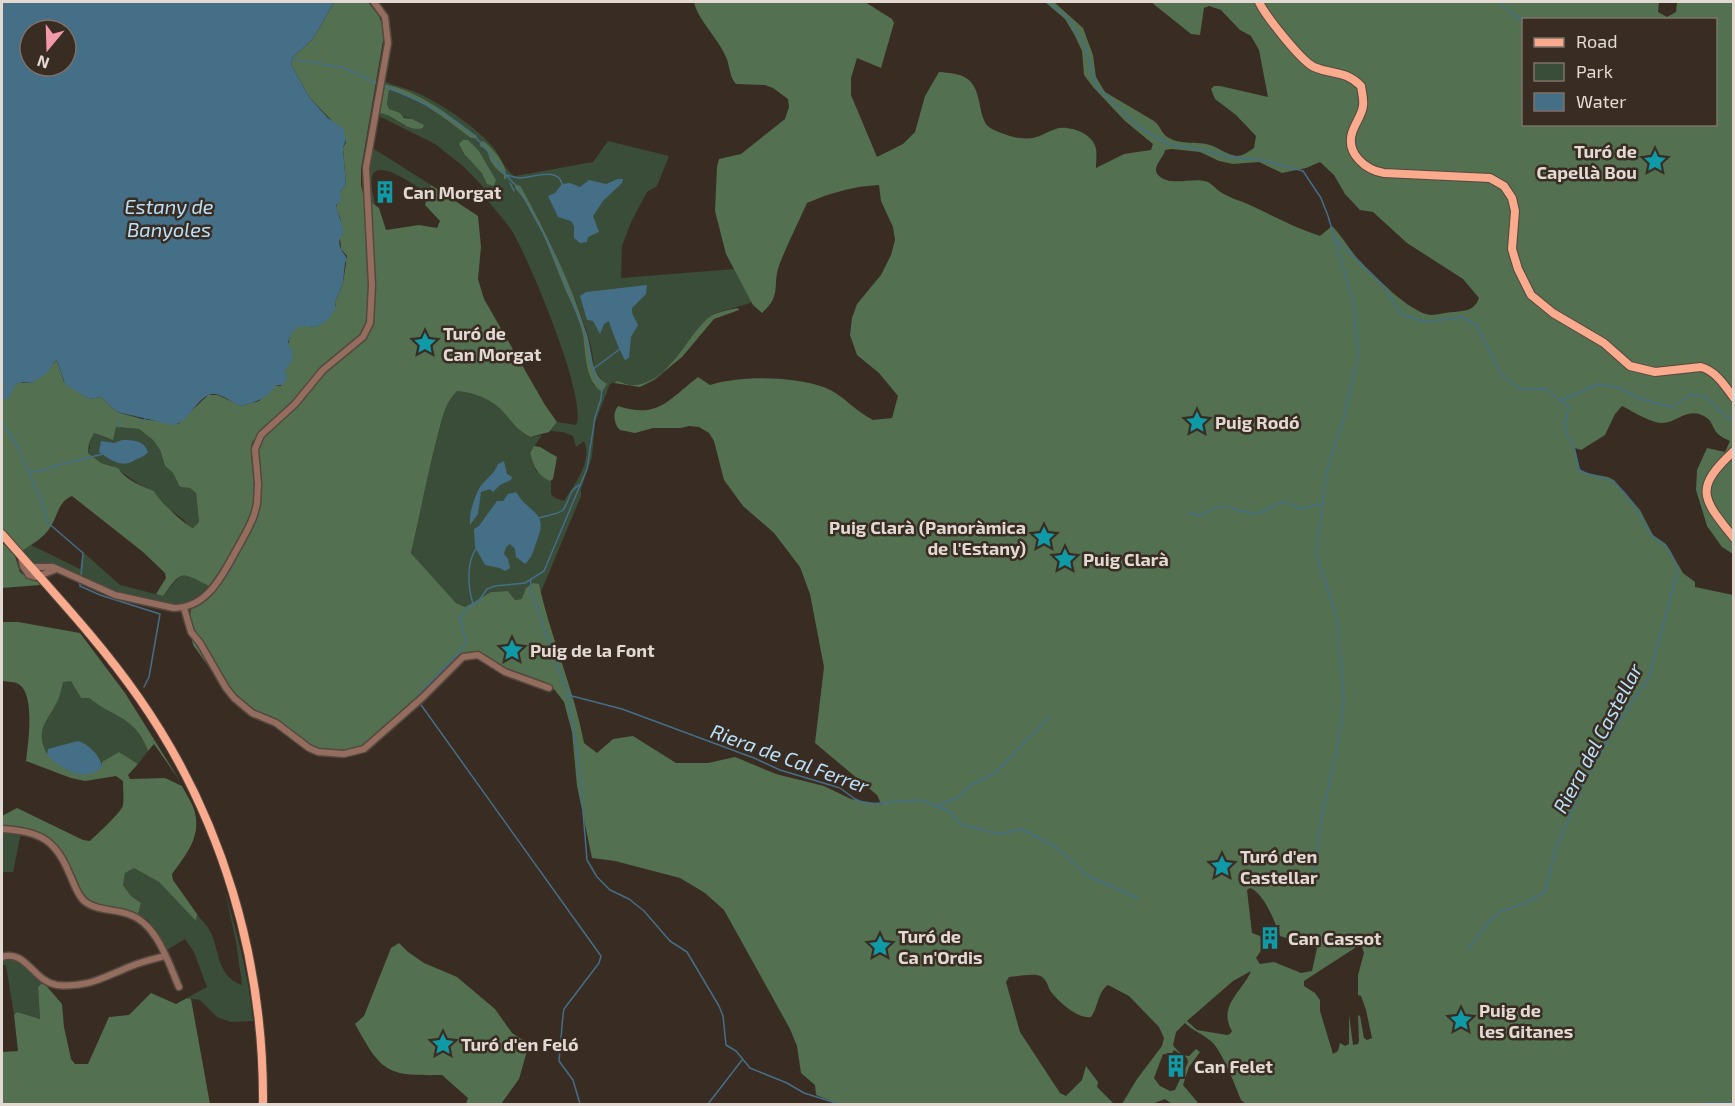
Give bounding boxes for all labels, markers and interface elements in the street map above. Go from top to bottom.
north arrow [18,18,78,78]
legend [1522,18,1717,126]
text: Road [1576,30,1617,52]
text: N [34,52,52,74]
text: Park [1576,60,1613,82]
text: Water [1576,90,1626,112]
place label: Turó de Capellà Bou [1536,140,1637,183]
place icon: Turó de Capellà Bou [1642,148,1668,174]
building icon: Can Morgat [372,179,398,205]
place label: Can Morgat [403,181,502,203]
water label: Estany de Banyoles [124,194,214,242]
place label: Turó de Can Morgat [443,322,542,365]
place icon: Turó de Can Morgat [412,330,438,356]
place icon: Puig Rodó [1184,409,1210,435]
place label: Puig Rodó [1215,411,1300,433]
place label: Puig Clarà (Panoràmica de l'Estany) [829,516,1026,559]
place icon: Puig Clarà (Panoràmica de l'Estany) [1031,524,1057,550]
place icon: Puig Clarà [1052,546,1078,572]
place label: Puig Clarà [1083,548,1169,570]
place icon: Puig de la Font [499,637,525,663]
place label: Puig de la Font [530,639,655,661]
water label: Riera del Castellar [1547,658,1647,817]
water label: Riera de Cal Ferrer [708,718,873,798]
place label: Turó d'en Castellar [1240,845,1318,888]
place icon: Turó d'en Castellar [1209,853,1235,879]
place label: Turó de Ca n'Ordis [898,925,982,968]
building icon: Can Cassot [1257,925,1283,951]
place label: Can Cassot [1288,927,1382,949]
place icon: Turó de Ca n'Ordis [867,933,893,959]
place label: Puig de les Gitanes [1479,999,1573,1042]
place icon: Puig de les Gitanes [1448,1007,1474,1033]
place icon: Turó d'en Feló [430,1031,456,1057]
place label: Turó d'en Feló [461,1033,579,1055]
building icon: Can Felet [1163,1053,1189,1079]
place label: Can Felet [1194,1055,1273,1077]

